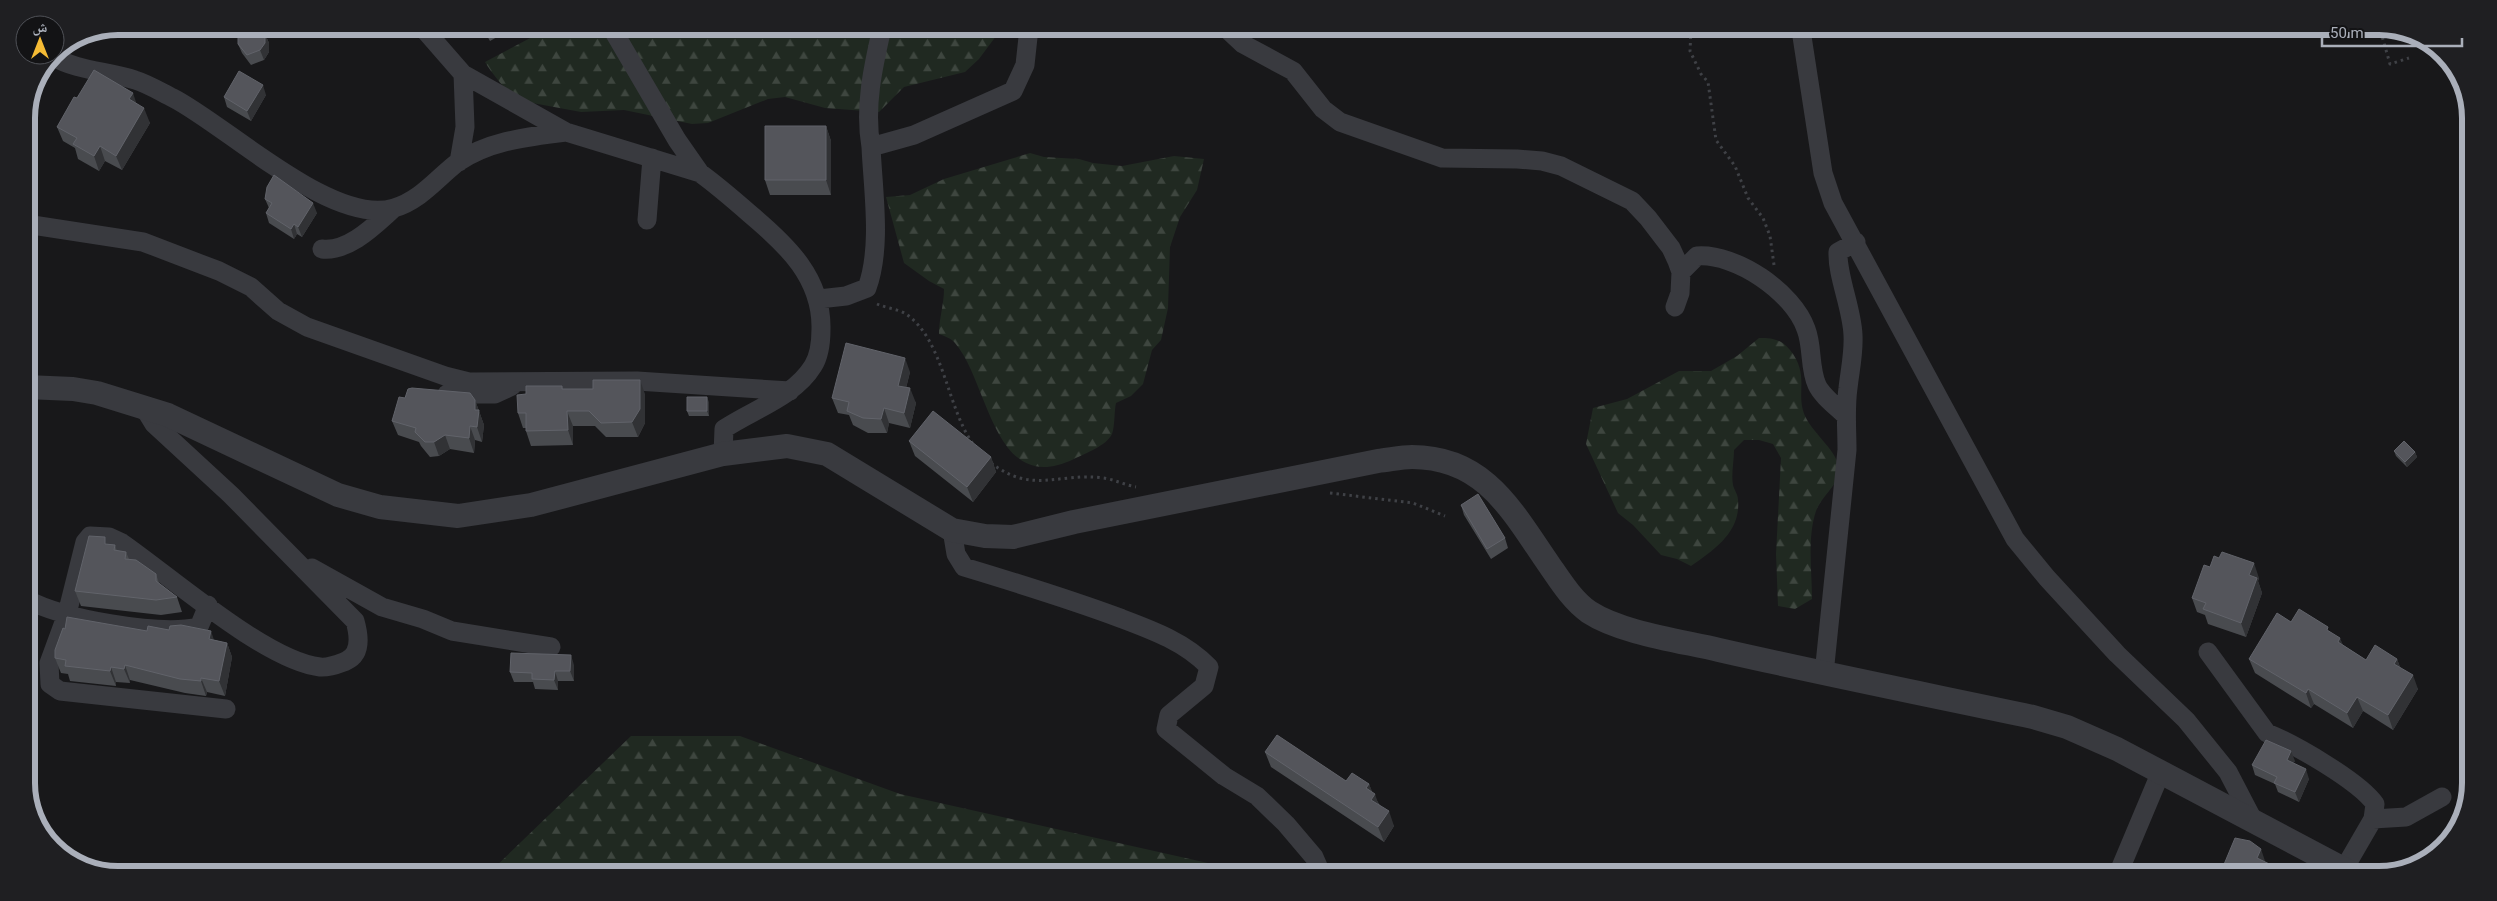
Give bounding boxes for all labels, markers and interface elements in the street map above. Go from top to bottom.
north arrow [15,15,65,65]
scale bar [2322,15,2462,47]
text: ش [33,19,48,36]
text: 50 m [2330,24,2364,42]

